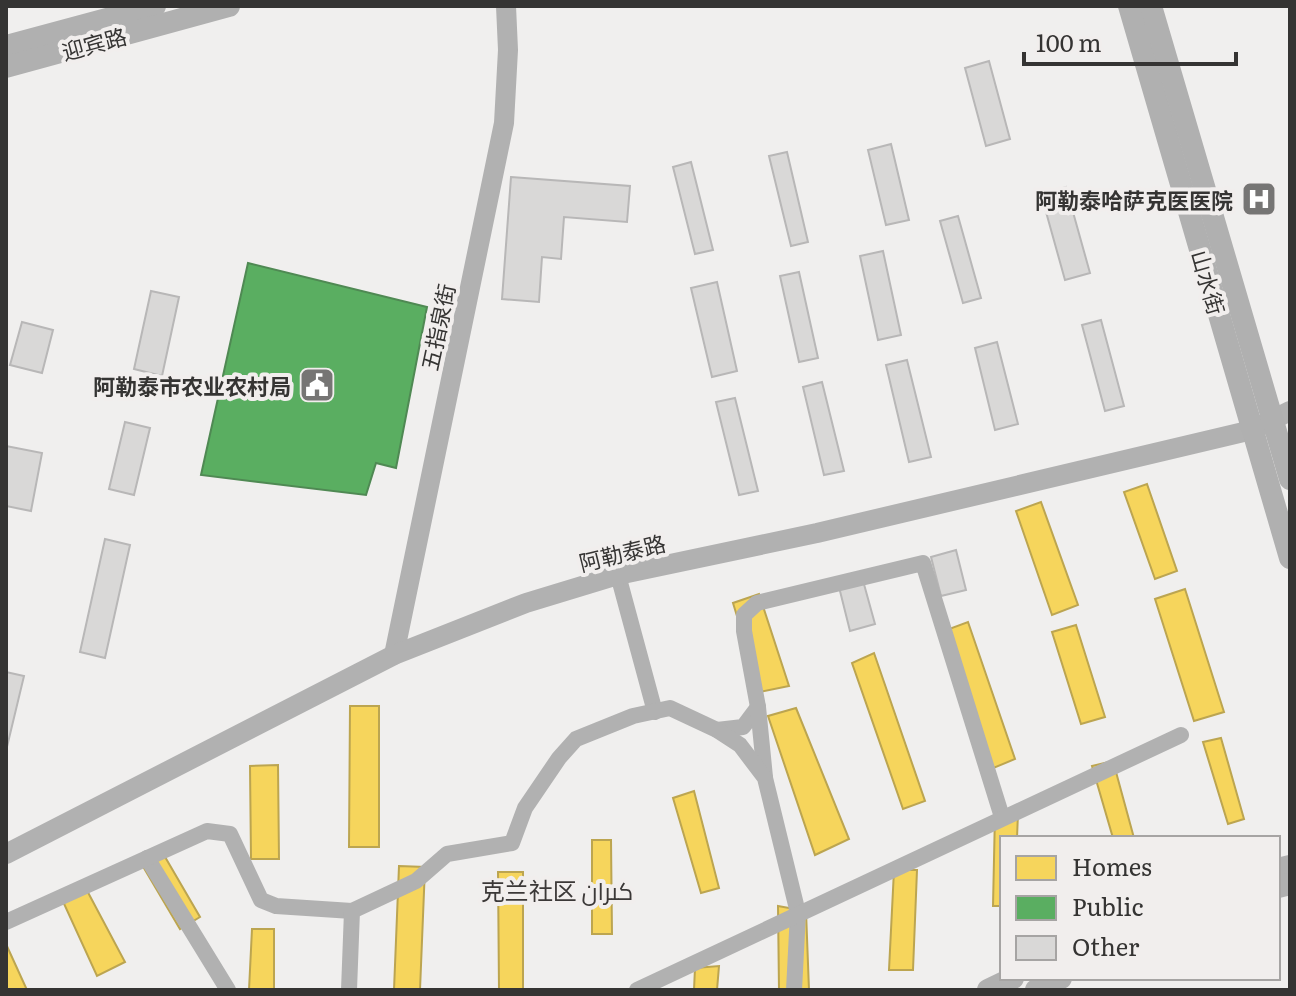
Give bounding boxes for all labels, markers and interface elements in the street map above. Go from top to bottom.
scale bar [1024,16,1236,66]
street label: 迎宾路 [58,19,130,67]
text: 100 m [1036,24,1102,59]
hospital icon: 阿勒泰哈萨克医医院 [1240,180,1278,218]
place label: 阿勒泰哈萨克医医院 [1035,183,1233,216]
street label: 山水街 [1184,246,1234,318]
street label: 五指泉街 [412,281,462,373]
public building icon: 阿勒泰市农业农村局 [298,366,336,404]
place label: 阿勒泰市农业农村局 [93,369,291,402]
street label: 阿勒泰路 [575,525,669,579]
legend [1000,836,1280,980]
text: Homes [1072,848,1152,883]
district label: 克兰社区 كىران [481,872,633,907]
text: Public [1072,888,1143,923]
text: Other [1072,928,1140,963]

